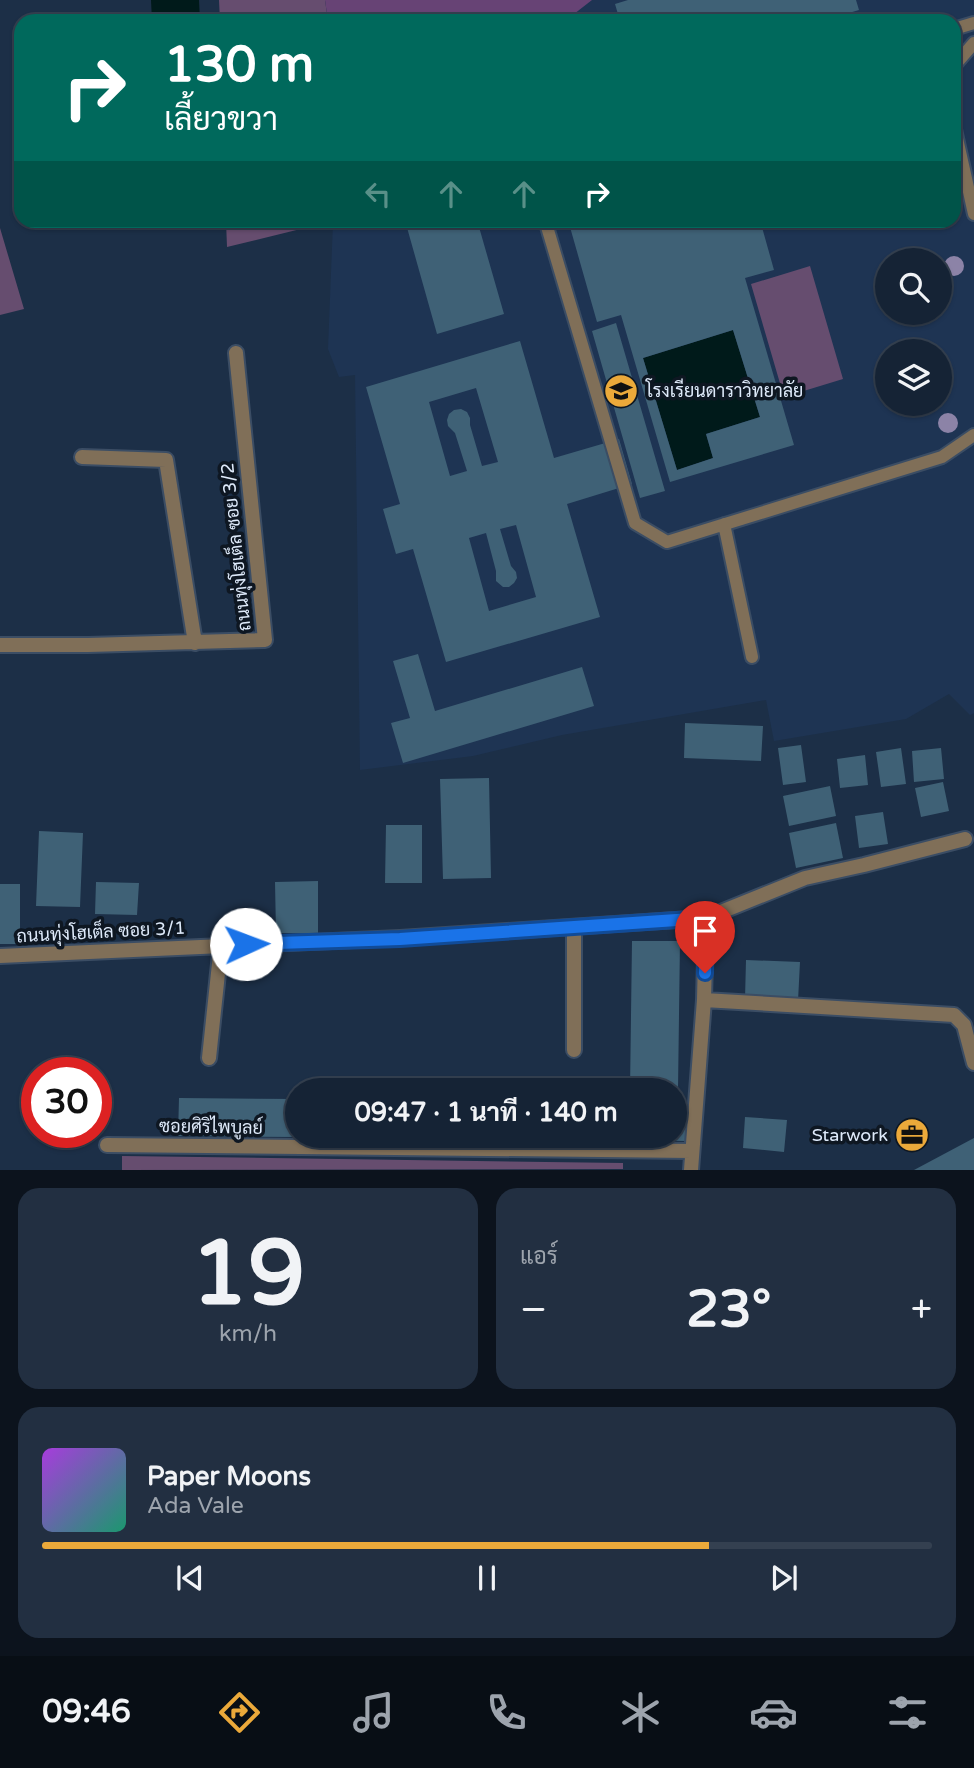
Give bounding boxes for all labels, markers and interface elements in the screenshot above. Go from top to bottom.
text: 130 m [164,36,314,95]
icon: right [49,42,140,133]
text: เลี้ยวขวา [164,101,278,139]
icon: left [359,175,397,213]
icon: ahead [432,175,470,213]
icon: ahead [505,175,543,213]
icon: right [578,175,616,213]
map controls [875,248,952,416]
button: search [875,248,952,325]
button: layers [875,339,952,416]
school or university icon: โรงเรียนดาราวิทยาลัย [602,372,640,410]
place label: โรงเรียนดาราวิทยาลัย [645,378,803,402]
street label: ถนนทุ่งโฮเต็ล ซอย 3/2 [213,462,257,633]
pin [675,901,735,973]
position arrow [209,907,283,981]
icon: arrive [686,912,724,950]
street label: ถนนทุ่งโฮเต็ล ซอย 3/1 [16,914,186,948]
speed limit sign: 30 [21,1057,112,1148]
text: 09:47 · 1 นาที · 140 m [354,1097,618,1128]
street label: ซอยศิริไพบูลย์ [159,1113,263,1141]
office icon: Starwork [893,1116,931,1154]
place label: Starwork [812,1124,888,1146]
text: 19 [191,1219,305,1329]
text: แอร์ [520,1243,558,1271]
text: 23° [686,1278,771,1341]
text: − [520,1287,547,1333]
text: + [911,1287,932,1333]
text: km/h [219,1320,277,1348]
text: Paper Moons [147,1461,311,1492]
text: Ada Vale [147,1492,244,1520]
icon: previous [171,1559,209,1597]
icon: pause [468,1559,506,1597]
icon: next [765,1559,803,1597]
icon: directions [215,1688,264,1737]
icon: music [349,1688,398,1737]
icon: phone [482,1688,531,1737]
icon: climate [616,1688,665,1737]
icon: car [749,1688,798,1737]
icon: filters [883,1688,932,1737]
text: 09:46 [42,1693,131,1731]

